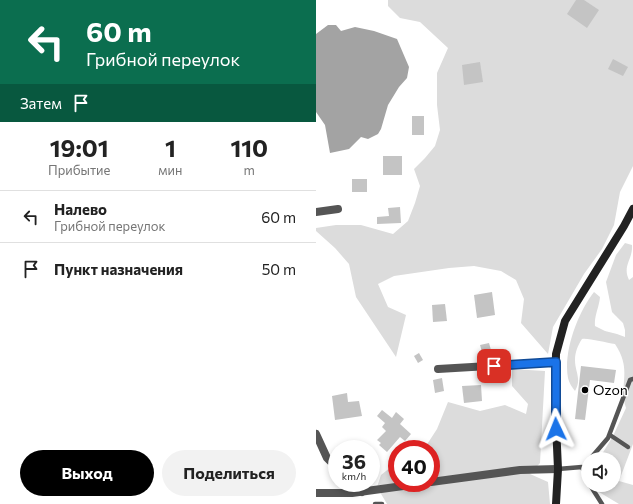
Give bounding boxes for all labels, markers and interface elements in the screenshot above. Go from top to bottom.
text: 60 m [86,14,152,48]
icon: left [20,16,72,68]
text: Грибной переулок [86,48,240,70]
icon: arrive [70,92,92,114]
text: Затем [20,94,62,112]
text: 19:01 [50,133,109,162]
text: 1 [165,133,176,162]
text: 110 [230,133,268,162]
text: Прибытие [48,162,110,178]
text: мин [158,162,182,178]
text: m [244,162,255,178]
text: Налево [54,200,107,218]
icon: left [20,206,42,228]
text: 60 m [261,208,296,226]
text: Грибной переулок [54,218,165,234]
icon: arrive [20,258,42,280]
text: Пункт назначения [54,260,183,278]
text: 50 m [262,260,296,278]
pin [477,349,511,383]
icon: arrive [483,355,505,377]
place label: Ozon [593,381,628,398]
marker: Ozon [580,385,590,395]
position arrow [535,408,577,450]
speed limit sign: 40 [388,440,440,492]
text: 36 [342,449,366,473]
button: Выход [20,450,154,496]
button: Поделиться [162,450,296,496]
map controls [581,452,621,492]
button: sound [581,452,621,492]
text: km/h [342,470,366,482]

